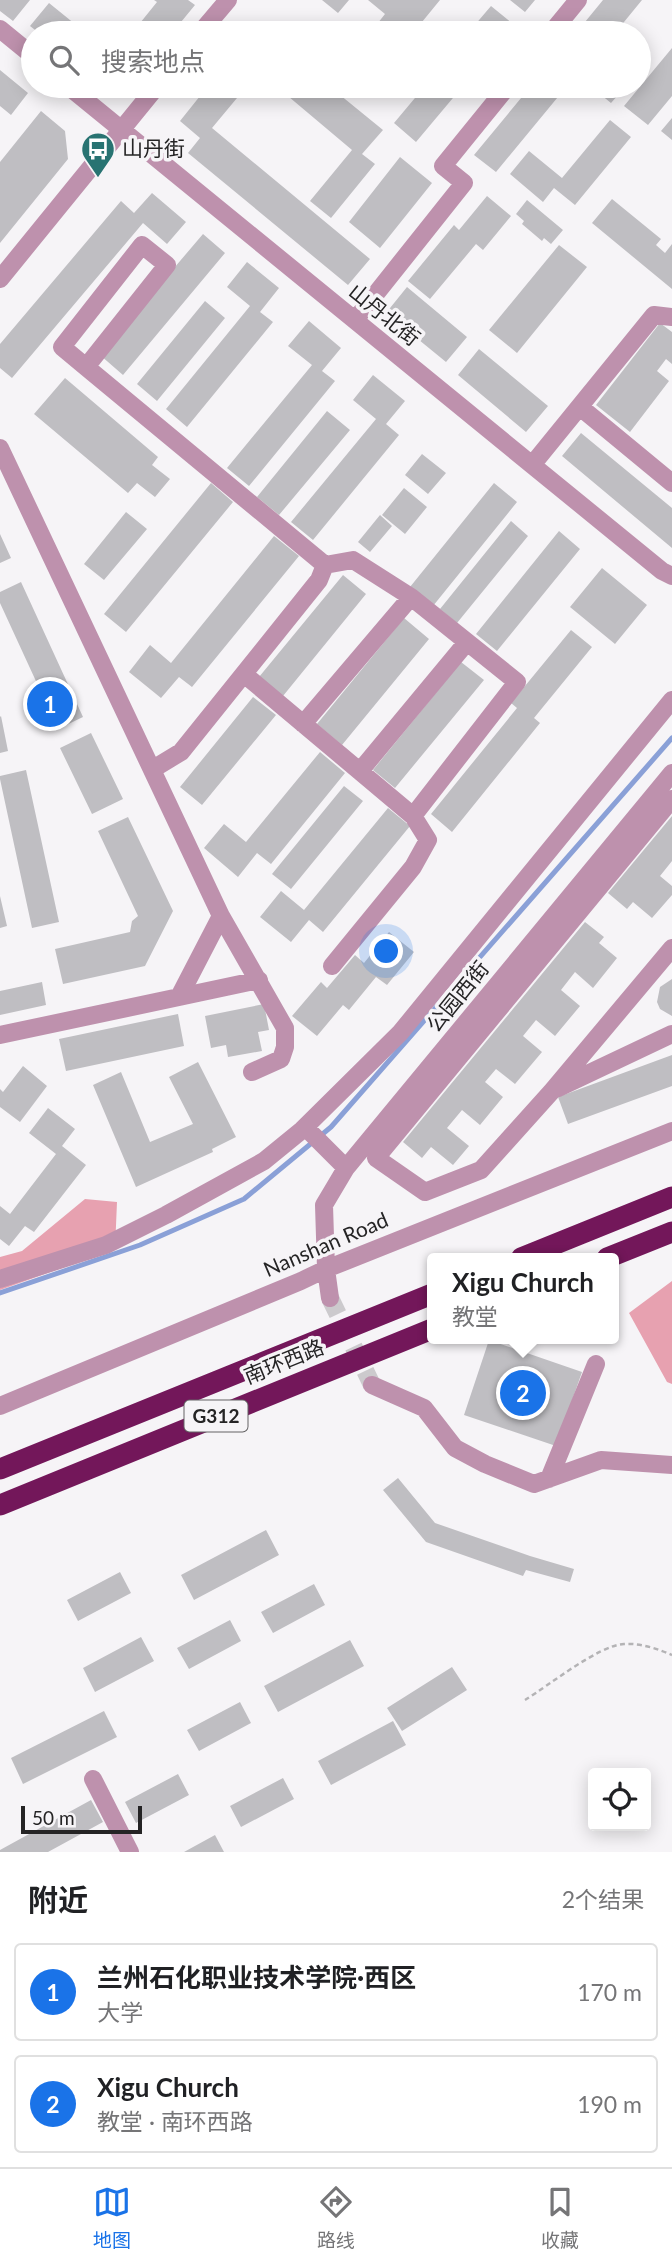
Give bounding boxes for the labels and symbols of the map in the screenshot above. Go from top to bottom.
bus stop icon: 山丹街 [79,130,117,179]
place label: 山丹街 [122,135,185,160]
street label: 山丹北街 [344,278,425,350]
pin: 1 [27,678,73,730]
your location [369,934,403,968]
street label: 公园西街 [421,956,493,1037]
street label: Nanshan Road [259,1206,391,1281]
street label: 南环西路 [240,1333,327,1388]
pin: 2 [500,1367,546,1419]
road number: G312 [184,1400,248,1432]
scale bar [21,1803,142,1835]

